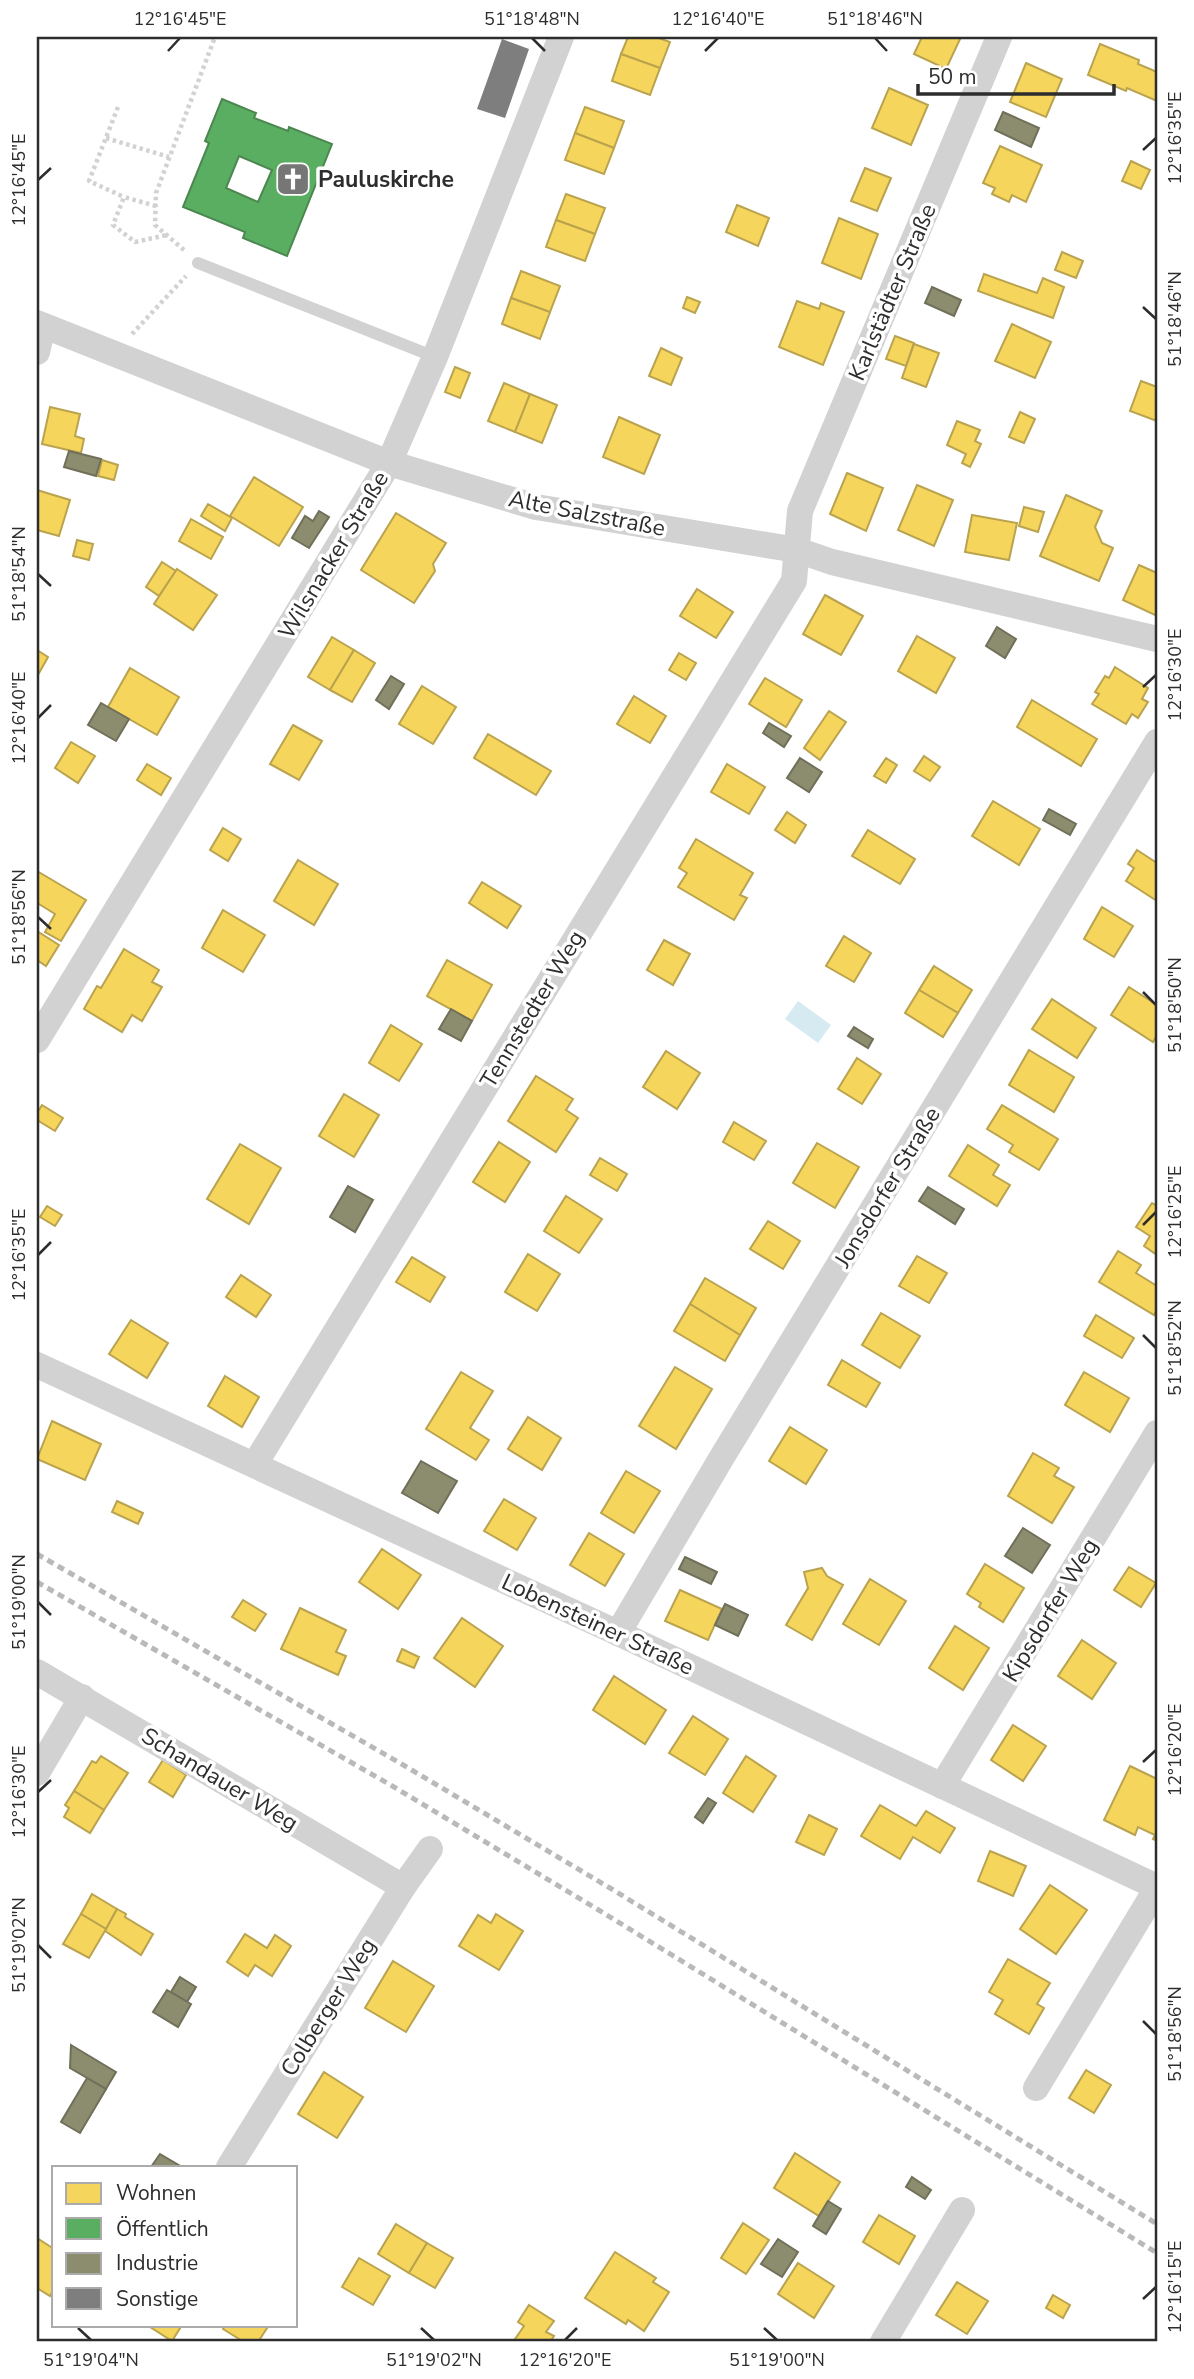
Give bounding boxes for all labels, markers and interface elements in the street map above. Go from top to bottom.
text: 12°16'45"E [134,7,227,31]
text: 51°18'48"N [484,7,580,31]
text: 12°16'40"E [672,7,765,31]
text: 51°18'46"N [827,7,923,31]
scale bar [918,52,1114,96]
text: 50 m [928,63,977,91]
text: 12°16'35"E [1163,92,1187,185]
text: 12°16'45"E [7,134,31,227]
church icon: Pauluskirche [274,160,312,198]
place label: Pauluskirche [318,164,454,195]
street label: Karlstädter Straße [841,199,944,385]
text: 51°18'46"N [1163,271,1187,367]
street label: Wilsnacker Straße [271,466,396,645]
street label: Alte Salzstraße [506,483,668,544]
text: 51°18'54"N [7,526,31,622]
text: 12°16'30"E [1163,629,1187,722]
text: 12°16'40"E [7,672,31,765]
text: 51°18'56"N [7,869,31,965]
street label: Tennstedter Weg [473,925,592,1094]
text: 51°18'50"N [1163,957,1187,1053]
street label: Jonsdorfer Straße [827,1101,948,1274]
text: 12°16'25"E [1163,1166,1187,1259]
text: 12°16'35"E [7,1209,31,1302]
text: 51°18'52"N [1163,1300,1187,1396]
street label: Kipsdorfer Weg [995,1533,1106,1688]
text: 51°19'00"N [7,1554,31,1650]
street label: Lobensteiner Straße [497,1566,699,1683]
text: 12°16'20"E [1163,1704,1187,1797]
street label: Schandauer Weg [136,1720,304,1838]
text: 12°16'30"E [7,1746,31,1839]
text: 51°19'02"N [7,1897,31,1993]
street label: Colberger Weg [274,1932,383,2082]
text: 51°18'56"N [1163,1986,1187,2082]
legend [52,2166,298,2326]
text: Wohnen [116,2179,197,2207]
text: Öffentlich [116,2215,209,2243]
text: 12°16'15"E [1163,2241,1187,2334]
text: Industrie [116,2249,198,2277]
text: Sonstige [116,2285,198,2313]
text: 51°19'04"N [43,2348,139,2372]
text: 51°19'02"N [386,2348,482,2372]
text: 12°16'20"E [519,2348,612,2372]
text: 51°19'00"N [729,2348,825,2372]

